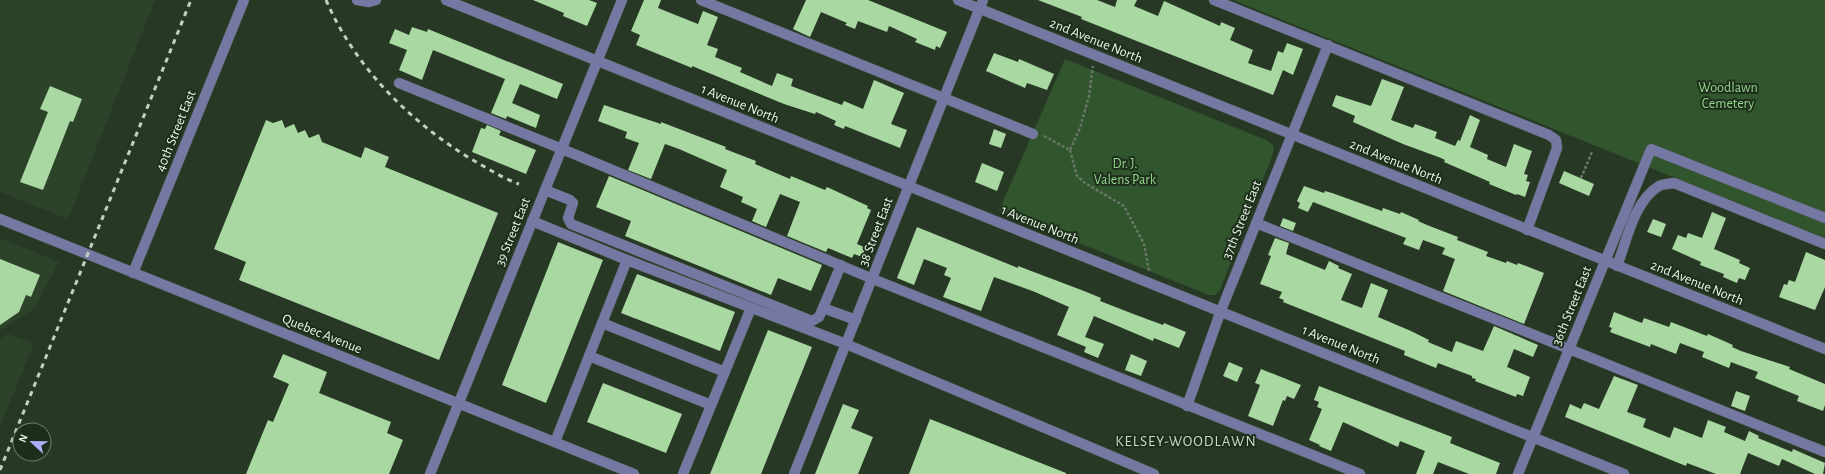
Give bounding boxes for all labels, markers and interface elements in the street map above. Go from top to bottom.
street label: 2nd Avenue North [1048,16,1144,66]
park label: Woodlawn Cemetery [1698,81,1758,111]
street label: 1 Avenue North [699,82,781,126]
street label: 40th Street East [153,88,199,174]
street label: 2nd Avenue North [1348,137,1444,187]
park label: Dr. J. Valens Park [1094,157,1157,187]
street label: 37th Street East [1220,178,1264,261]
street label: 39 Street East [493,195,533,268]
street label: 38 Street East [856,195,896,268]
street label: 1 Avenue North [999,203,1081,247]
street label: 2nd Avenue North [1649,258,1745,308]
street label: 36th Street East [1550,264,1594,348]
street label: Quebec Avenue [280,312,364,356]
street label: 1 Avenue North [1300,323,1382,367]
north arrow [12,422,52,462]
text: N [17,433,30,444]
district label: KELSEY-WOODLAWN [1115,434,1257,449]

